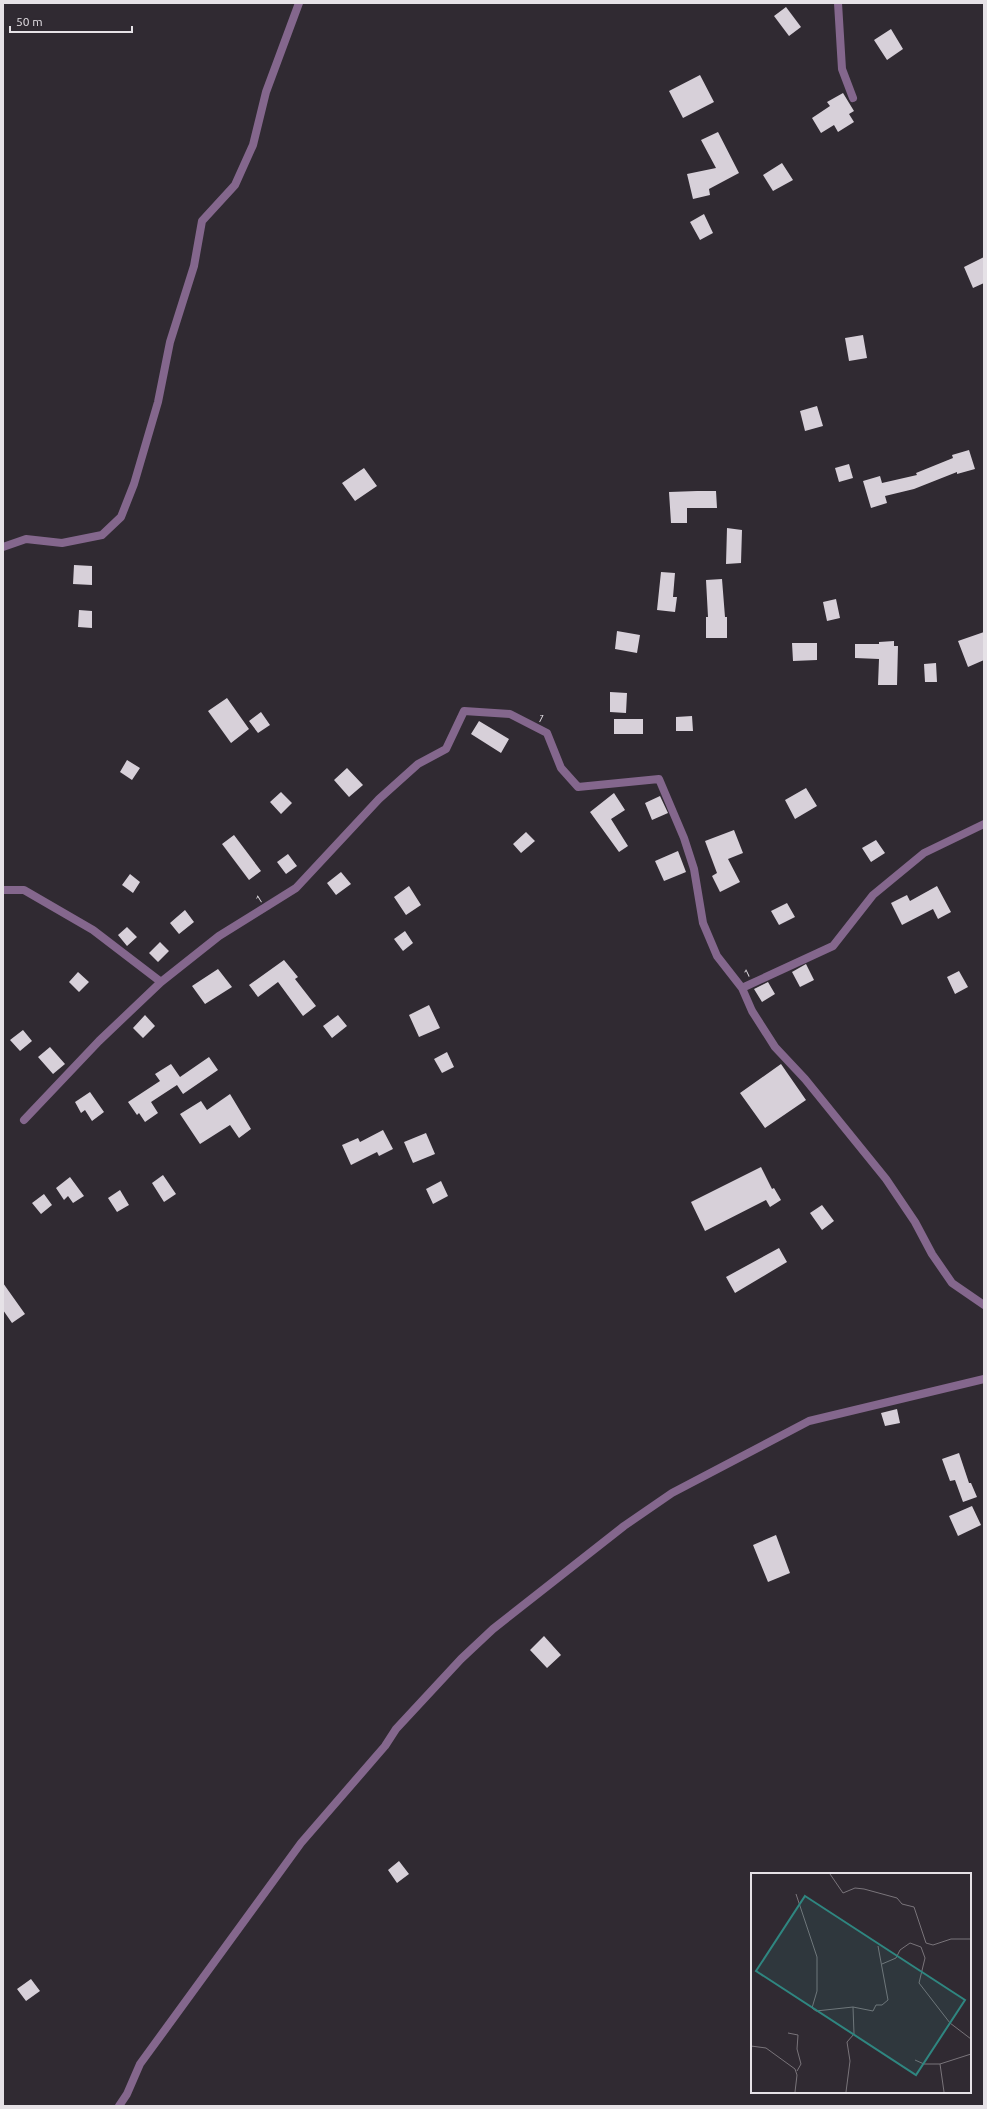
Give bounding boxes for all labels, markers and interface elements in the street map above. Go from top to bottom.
scale bar [10,8,132,34]
text: 50 m [16,15,43,28]
street label: 1 [536,711,546,725]
street label: 1 [253,892,265,906]
street label: 1 [742,966,752,980]
inset map [751,1873,971,2093]

